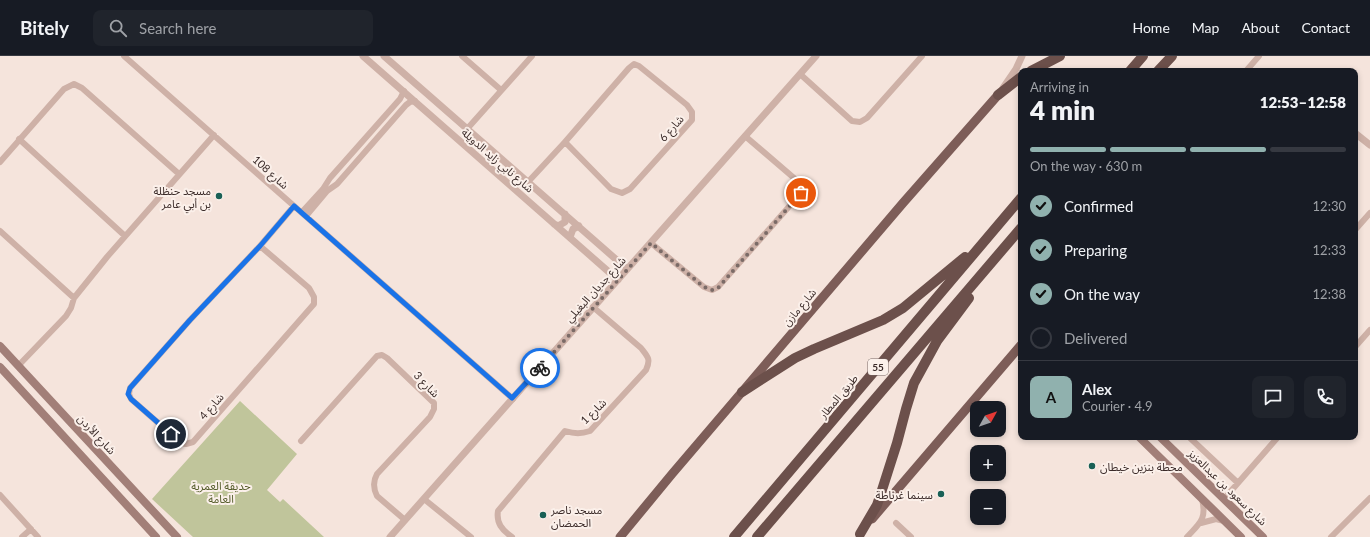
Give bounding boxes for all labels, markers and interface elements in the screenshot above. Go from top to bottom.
search box [93,10,373,46]
text: Bitely [20,16,69,39]
icon: search [107,17,129,39]
text: Search here [139,19,216,37]
text: Home [1132,19,1170,36]
text: Map [1192,19,1219,36]
text: About [1241,19,1279,36]
text: Contact [1301,19,1350,36]
text: Arriving in [1030,79,1089,95]
text: 12:53–12:58 [1260,93,1346,111]
text: 4 min [1030,94,1095,126]
street label: شارع 6 [656,112,688,145]
street label: شارع نابي زايد الدويلة [457,125,537,198]
street label: شارع 108 [249,153,292,193]
text: On the way · 630 m [1030,158,1142,174]
pin [784,176,818,210]
icon: bag [790,182,812,204]
place label: مسجد حنظلة بن أبي عامر [153,184,211,213]
marker: مسجد حنظلة بن أبي عامر [214,191,224,201]
icon: check [1030,195,1052,217]
text: Confirmed [1064,197,1133,215]
text: 12:30 [1313,198,1346,214]
icon: check [1030,239,1052,261]
text: Preparing [1064,241,1127,259]
text: 12:33 [1313,242,1346,258]
street label: شارع جديان البغيلي [562,253,631,327]
icon: check [1030,283,1052,305]
street label: شارع مازن [780,285,820,330]
text: On the way [1064,285,1140,303]
text: 12:38 [1313,286,1346,302]
text: Delivered [1064,329,1127,347]
courier [520,348,560,388]
icon: bike [529,357,551,379]
road number: 55 [868,359,888,375]
street label: شارع 3 [410,368,443,401]
street label: طريق المطار [815,371,861,422]
button: chat [1252,376,1294,418]
button: phone [1304,376,1346,418]
text: Alex [1082,380,1112,398]
text: A [1046,388,1056,406]
street label: شارع 4 [196,390,228,423]
street label: شارع 1 [578,395,610,428]
text: Courier · 4.9 [1082,398,1153,414]
north arrow [970,401,1006,437]
map controls [970,401,1006,525]
street label: شارع الأردن [74,411,119,458]
pin [154,417,188,451]
icon: home [160,423,182,445]
button: + [970,445,1006,481]
street label: شارع سعود بن عبدالعزيز [1184,446,1270,529]
place label: محطة بنزين خيطان [1100,460,1183,474]
marker: محطة بنزين خيطان [1087,461,1097,471]
park label: حديقة العمرية العامة [191,479,251,505]
place label: سينما غرناطة [876,488,933,502]
marker: سينما غرناطة [936,489,946,499]
button: − [970,489,1006,525]
place label: مسجد ناصر الحمضان [550,503,602,530]
marker: مسجد ناصر الحمضان [538,510,548,520]

